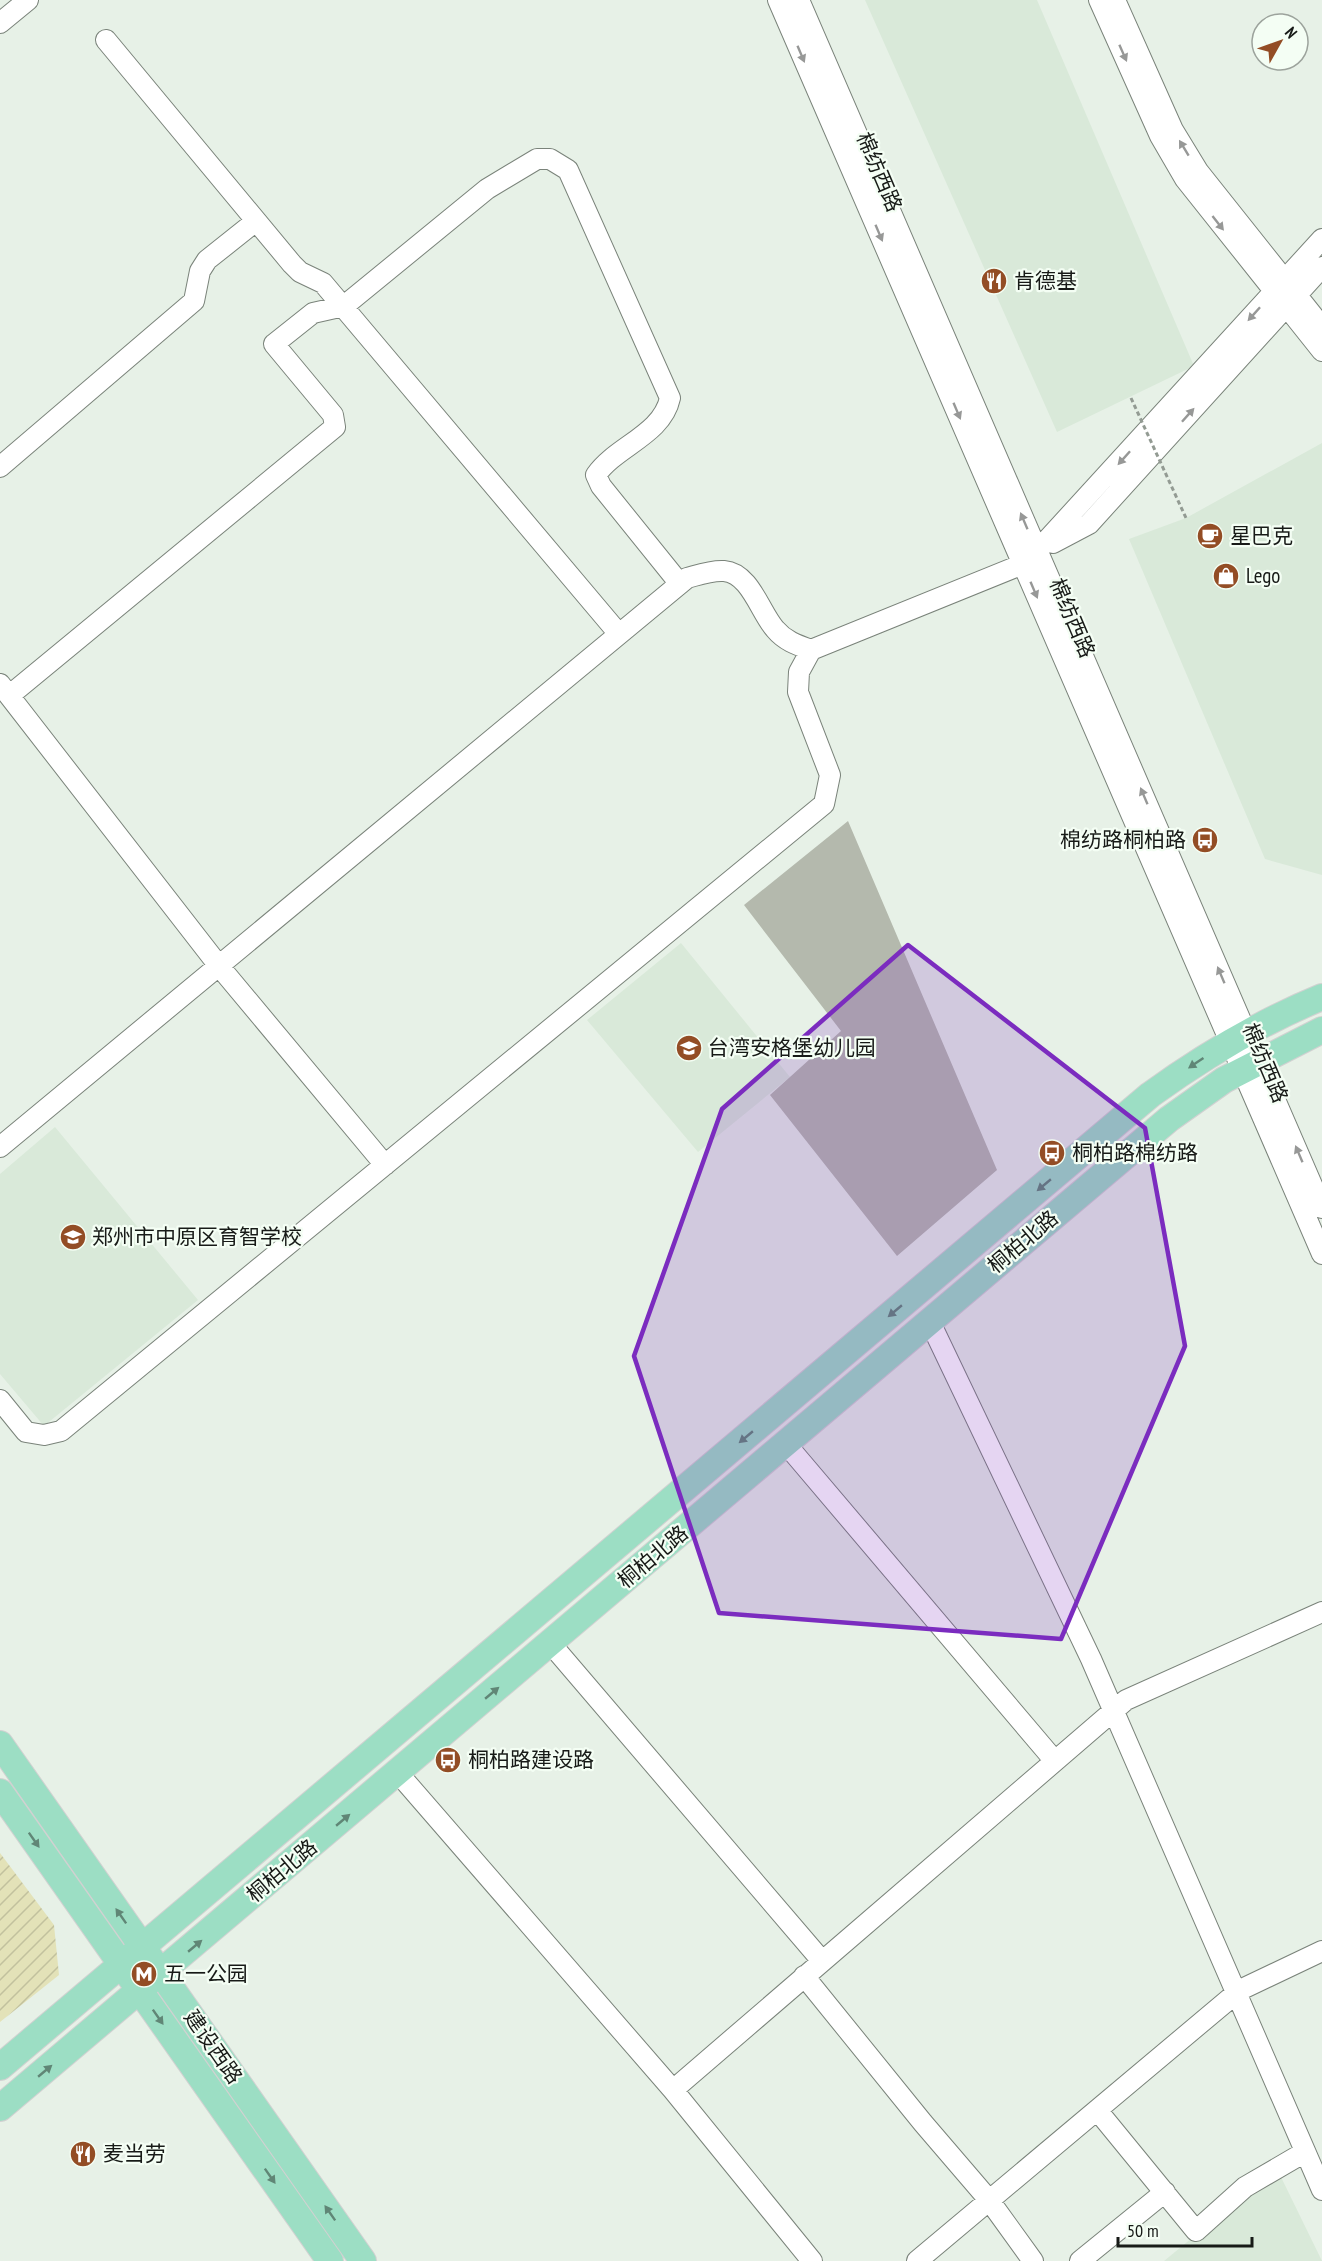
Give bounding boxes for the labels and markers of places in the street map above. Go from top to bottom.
restaurant icon: 肯德基 [979,266,1009,296]
place label: 肯德基 [1014,267,1077,294]
cafe icon: 星巴克 [1195,521,1225,551]
place label: 星巴克 [1230,522,1293,549]
shop icon: Lego [1211,561,1241,591]
place label: Lego [1246,562,1280,589]
bus stop icon: 棉纺路桐柏路 [1190,825,1220,855]
place label: 棉纺路桐柏路 [1060,826,1186,853]
school or university icon: 台湾安格堡幼儿园 [674,1033,704,1063]
place label: 台湾安格堡幼儿园 [708,1034,876,1061]
bus stop icon: 桐柏路棉纺路 [1037,1138,1067,1168]
place label: 桐柏路棉纺路 [1072,1139,1198,1166]
school or university icon: 郑州市中原区育智学校 [58,1222,88,1252]
place label: 郑州市中原区育智学校 [92,1223,302,1250]
bus stop icon: 桐柏路建设路 [433,1745,463,1775]
place label: 桐柏路建设路 [468,1746,594,1773]
metro station icon: 五一公园 [129,1959,159,1989]
place label: 五一公园 [164,1960,248,1987]
restaurant icon: 麦当劳 [68,2139,98,2169]
place label: 麦当劳 [103,2140,166,2167]

